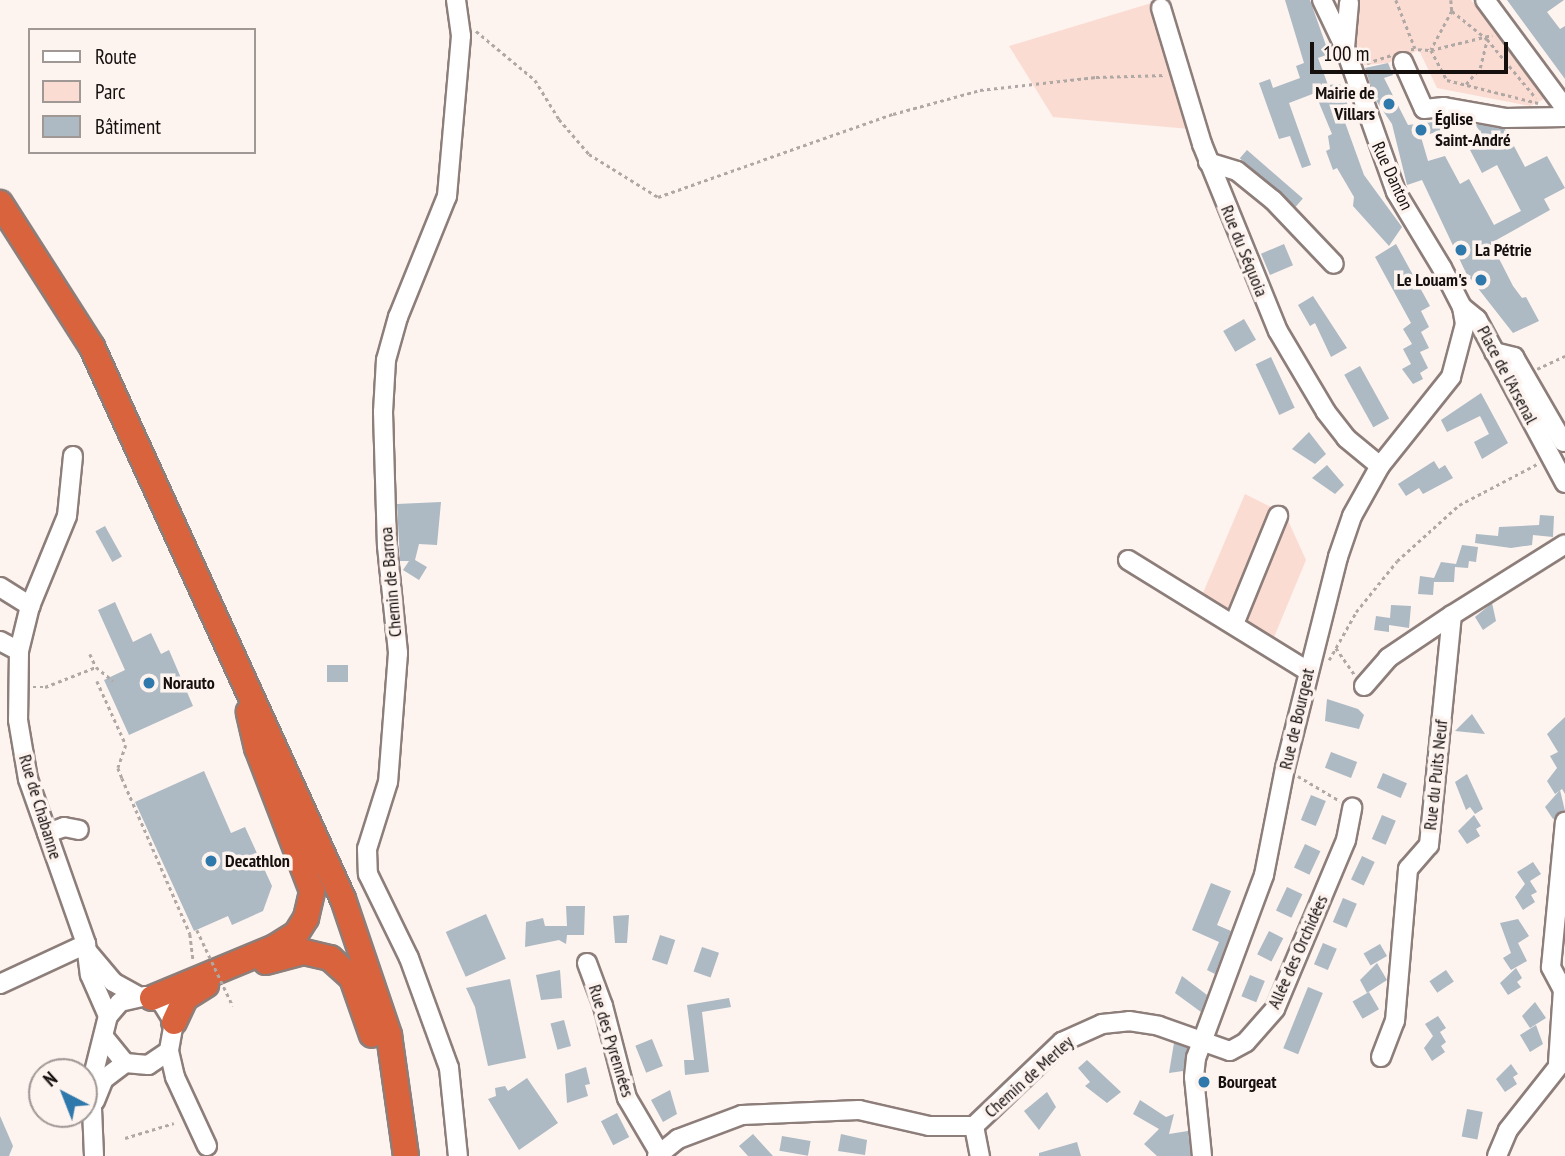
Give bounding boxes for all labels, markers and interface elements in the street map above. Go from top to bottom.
legend [28,28,256,154]
scale bar [1313,28,1511,72]
text: 100 m [1323,40,1369,67]
text: Route [95,43,137,70]
text: Parc [95,78,126,105]
place label: Mairie de Villars [1315,83,1375,126]
marker: Mairie de Villars [1381,96,1397,112]
place label: Église Saint-André [1435,109,1511,152]
text: Bâtiment [95,113,161,140]
marker: Église Saint-André [1413,122,1429,138]
street label: Rue Danton [1367,138,1417,214]
street label: Rue du Séquoia [1216,202,1272,300]
place label: La Pétrie [1475,239,1532,261]
marker: La Pétrie [1453,242,1469,258]
place label: Le Louam's [1397,269,1467,291]
marker: Le Louam's [1473,272,1489,288]
street label: Place de l'Arsenal [1472,322,1542,428]
street label: Chemin de Barroa [375,526,407,638]
street label: Rue de Bourgeat [1275,666,1319,772]
place label: Norauto [163,672,215,694]
marker: Norauto [141,675,157,691]
street label: Rue du Puits Neuf [1419,719,1453,831]
street label: Rue de Chabanne [14,752,66,862]
place label: Decathlon [225,850,290,872]
marker: Decathlon [203,853,219,869]
street label: Allée des Orchidées [1263,892,1333,1012]
street label: Rue des Pyrennées [584,982,638,1100]
street label: Chemin de Merley [980,1032,1078,1122]
north arrow [28,1058,98,1128]
text: N [38,1067,62,1091]
place label: Bourgeat [1218,1071,1276,1093]
marker: Bourgeat [1196,1074,1212,1090]

